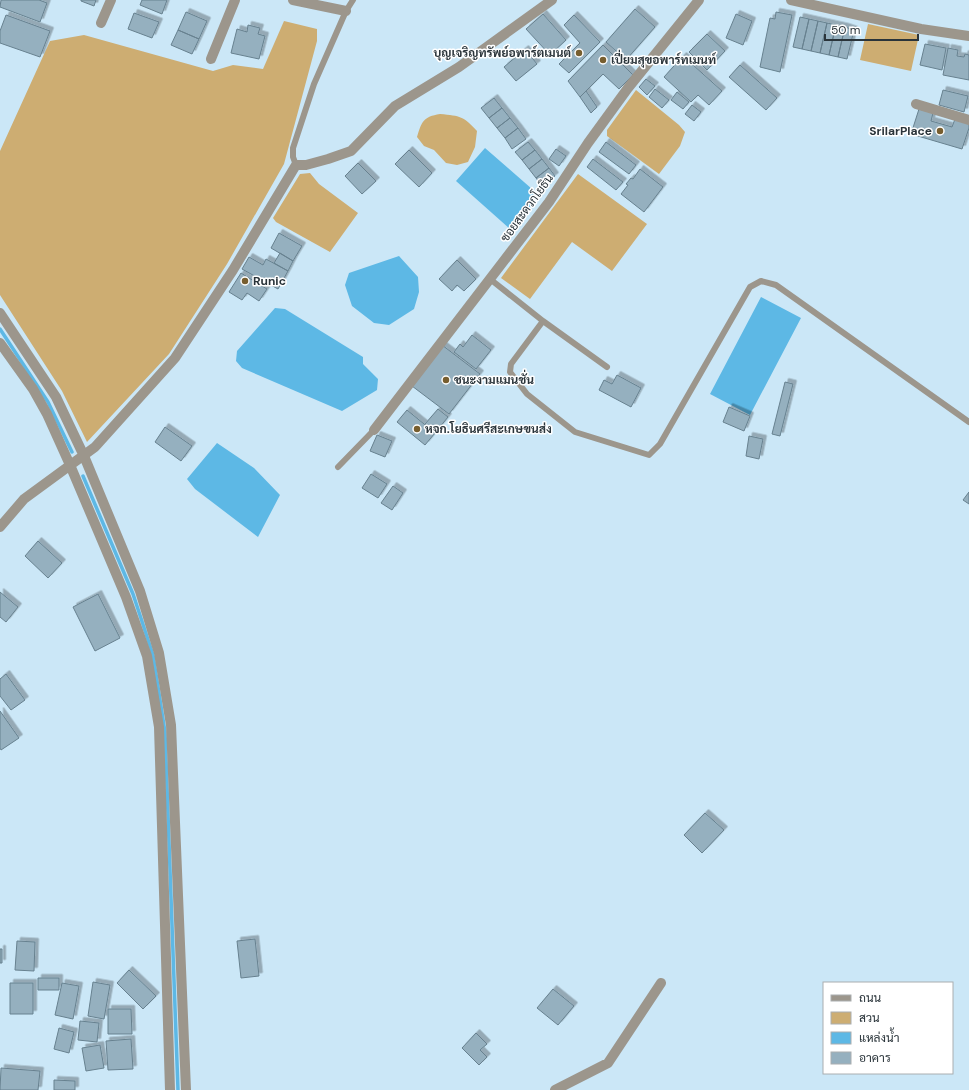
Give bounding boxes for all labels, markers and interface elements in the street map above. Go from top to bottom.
scale bar [825,16,918,42]
text: 50 m [831,22,860,38]
place label: บุญเจริญทรัพย์อพาร์ตเมนต์ [434,45,572,61]
marker: บุญเจริญทรัพย์อพาร์ตเมนต์ [574,48,584,58]
place label: เปี่ยมสุขอพาร์ทเมนท์ [611,49,717,68]
marker: เปี่ยมสุขอพาร์ทเมนท์ [598,55,608,65]
place label: SrilarPlace [869,123,932,139]
marker: SrilarPlace [935,126,945,136]
street label: ซอยสะดวกโยธิน [497,170,557,245]
place label: Runic [253,273,286,289]
marker: Runic [240,276,250,286]
place label: ชนะงามแมนชั่น [454,369,534,388]
marker: ชนะงามแมนชั่น [441,375,451,385]
place label: หจก.โยธินศรีสะเกษขนส่ง [425,421,552,437]
marker: หจก.โยธินศรีสะเกษขนส่ง [412,424,422,434]
legend [823,982,953,1074]
text: ถนน [859,990,882,1006]
text: สวน [859,1010,880,1026]
text: แหล่งน้ำ [859,1027,899,1046]
text: อาคาร [859,1050,891,1066]

